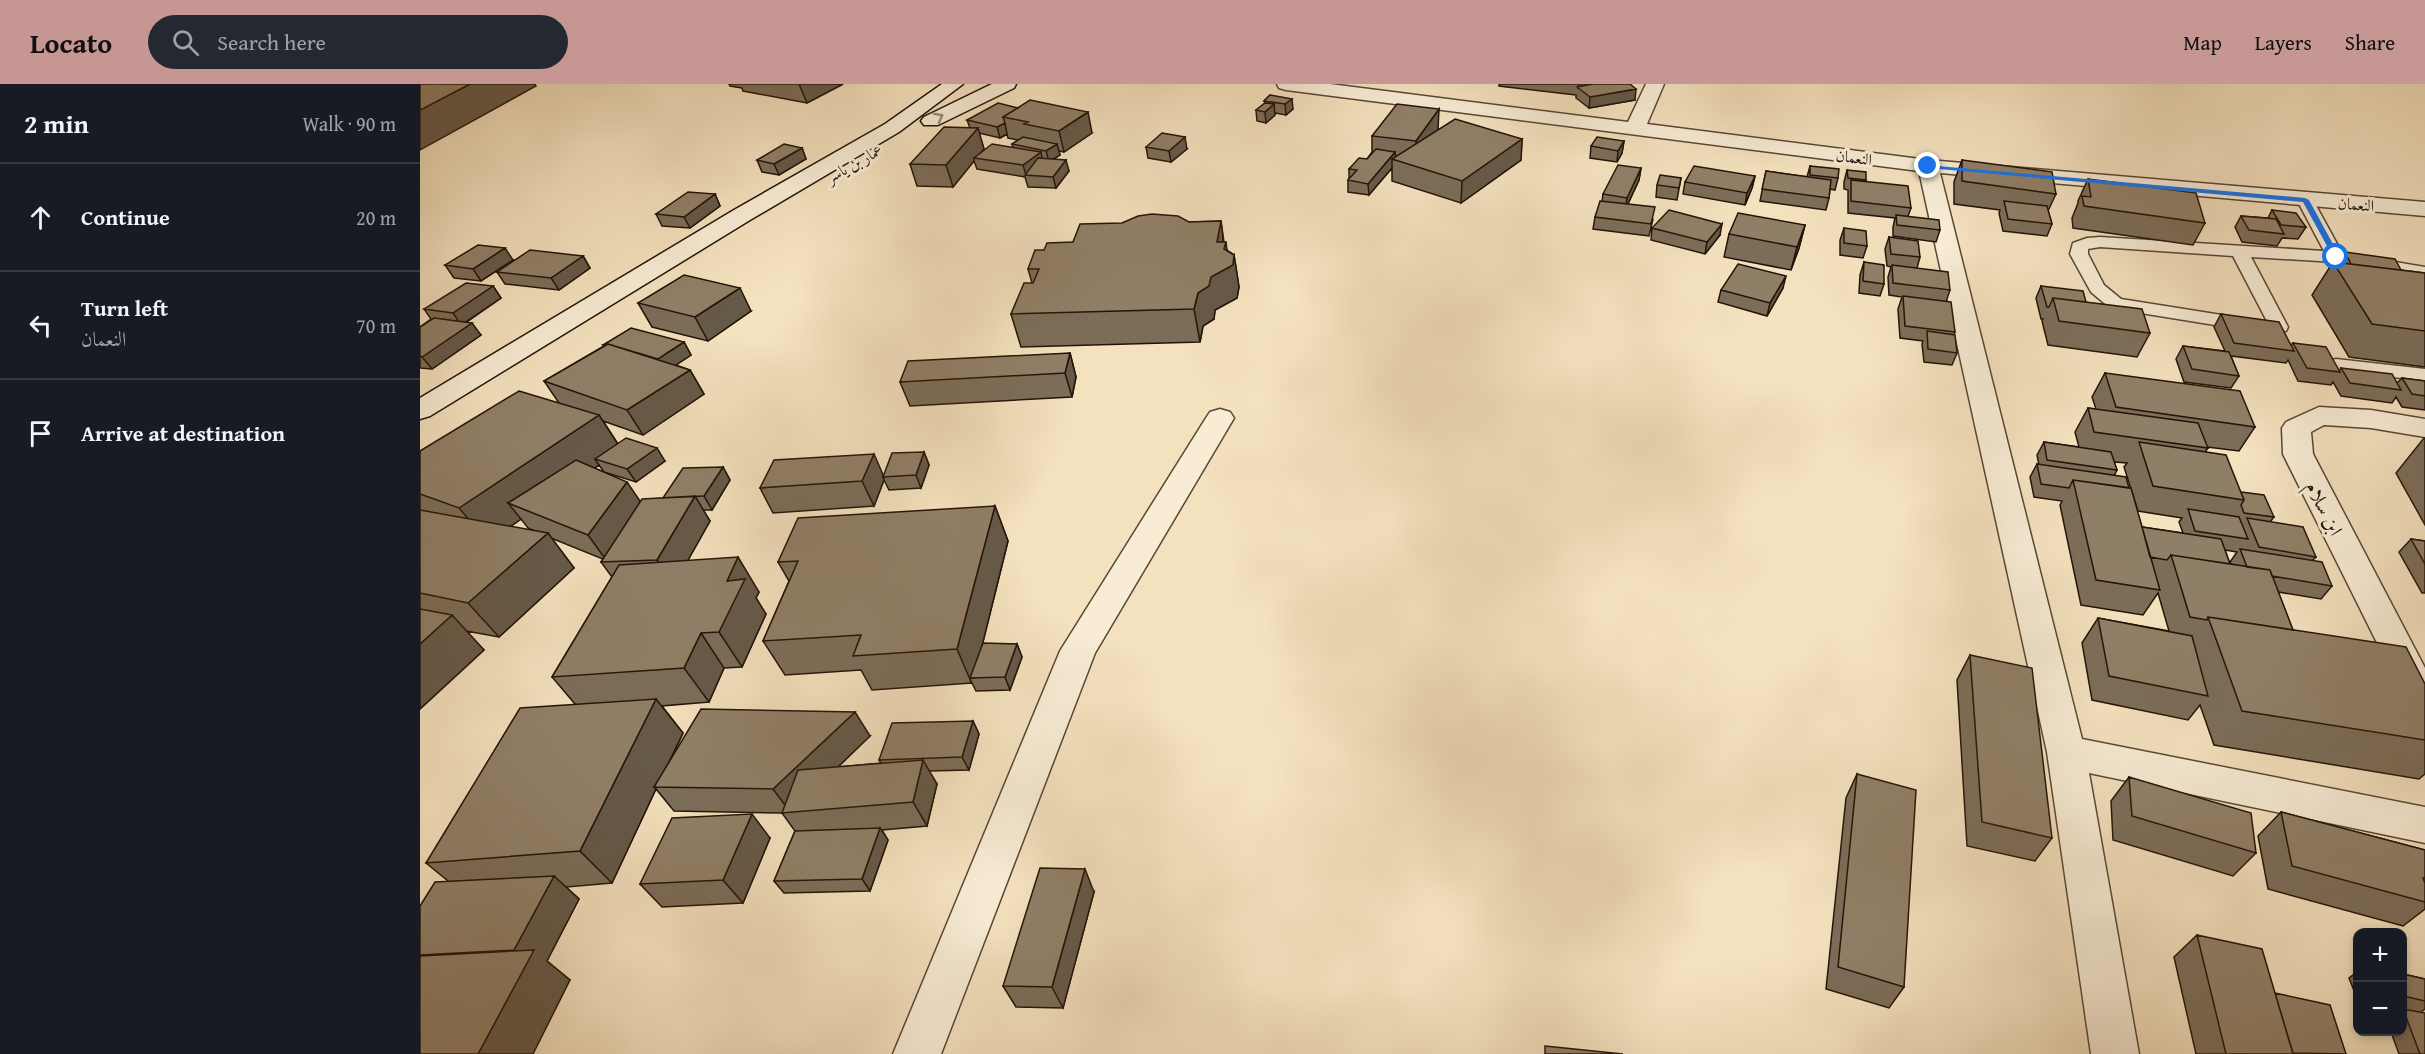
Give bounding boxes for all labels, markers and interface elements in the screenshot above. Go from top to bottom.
search box [148,15,568,69]
text: Locato [30,22,112,63]
icon: search [169,26,202,59]
text: Search here [217,26,326,58]
text: Map [2183,27,2222,58]
text: Layers [2255,27,2312,58]
text: Share [2345,27,2395,58]
text: 2 min [24,104,89,143]
text: Walk · 90 m [302,109,396,138]
one-way arrow [933,113,943,124]
street label: عمار بن ياسر [820,138,887,189]
street label: النعمان [1835,143,1873,171]
route end [1914,152,1940,178]
street label: النعمان [2337,191,2375,217]
icon: ahead [24,201,57,234]
text: Continue [81,201,170,233]
text: 20 m [356,203,396,232]
route start [2322,243,2348,269]
text: Turn left [81,292,168,324]
icon: left [24,309,57,342]
text: 70 m [356,311,396,340]
text: النعمان [81,324,126,353]
icon: arrive [24,417,57,450]
text: Arrive at destination [81,417,285,449]
street label: ابن سلام [2295,476,2351,542]
map controls [2353,928,2407,1036]
button: + [2353,928,2407,982]
button: − [2353,982,2407,1036]

